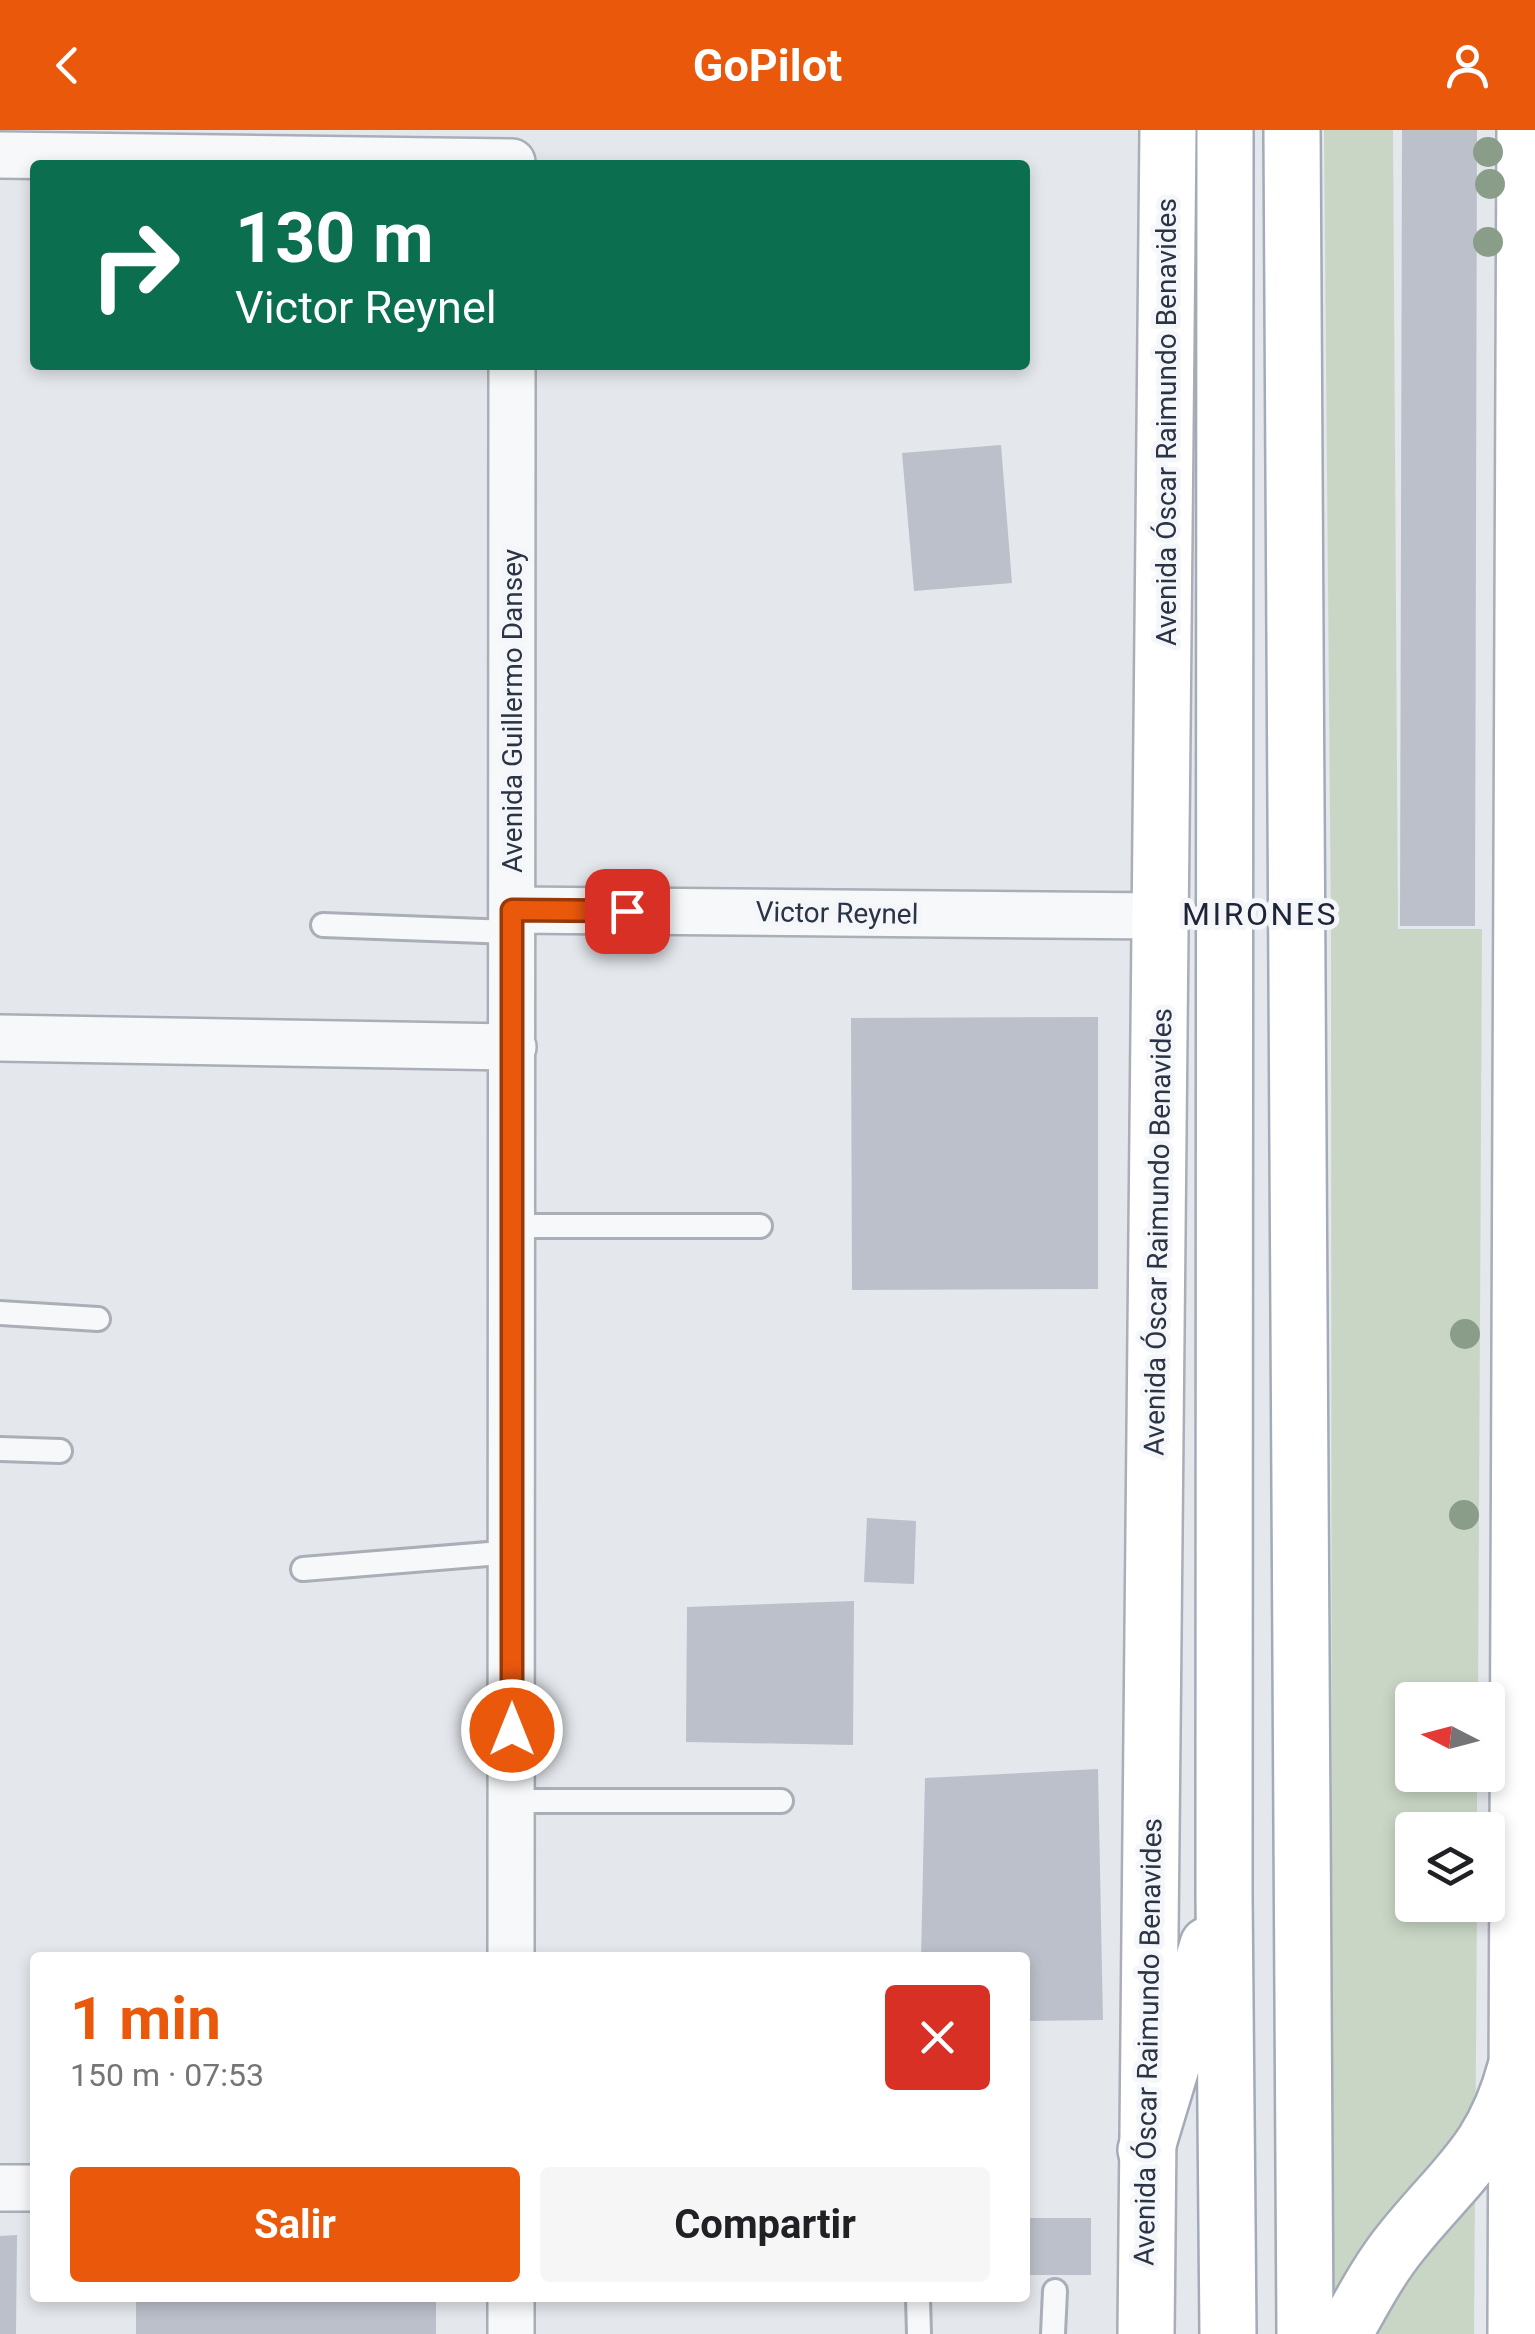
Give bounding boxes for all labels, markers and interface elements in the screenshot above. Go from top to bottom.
icon: back [40,38,95,93]
icon: person [1440,38,1495,93]
text: GoPilot [693,39,842,92]
text: 130 m [235,197,434,279]
street label: Avenida Óscar Raimundo Benavides [1150,198,1183,646]
icon: right [70,200,200,330]
text: Victor Reynel [235,281,497,334]
street label: Avenida Guillermo Dansey [496,549,529,873]
pin [585,869,670,954]
icon: arrive [600,884,655,939]
street label: Victor Reynel [755,895,919,931]
district label: MIRONES [1182,895,1338,933]
street label: Avenida Óscar Raimundo Benavides [1138,1008,1178,1456]
position arrow [460,1678,564,1782]
north arrow [1395,1682,1505,1792]
map controls [1395,1682,1505,1922]
button: layers [1395,1812,1505,1922]
street label: Avenida Óscar Raimundo Benavides [1128,1818,1168,2266]
text: 1 min [70,1983,221,2054]
button: close [885,1985,990,2090]
text: 150 m · 07:53 [70,2056,264,2094]
button: Salir [70,2167,520,2282]
button: Compartir [540,2167,990,2282]

